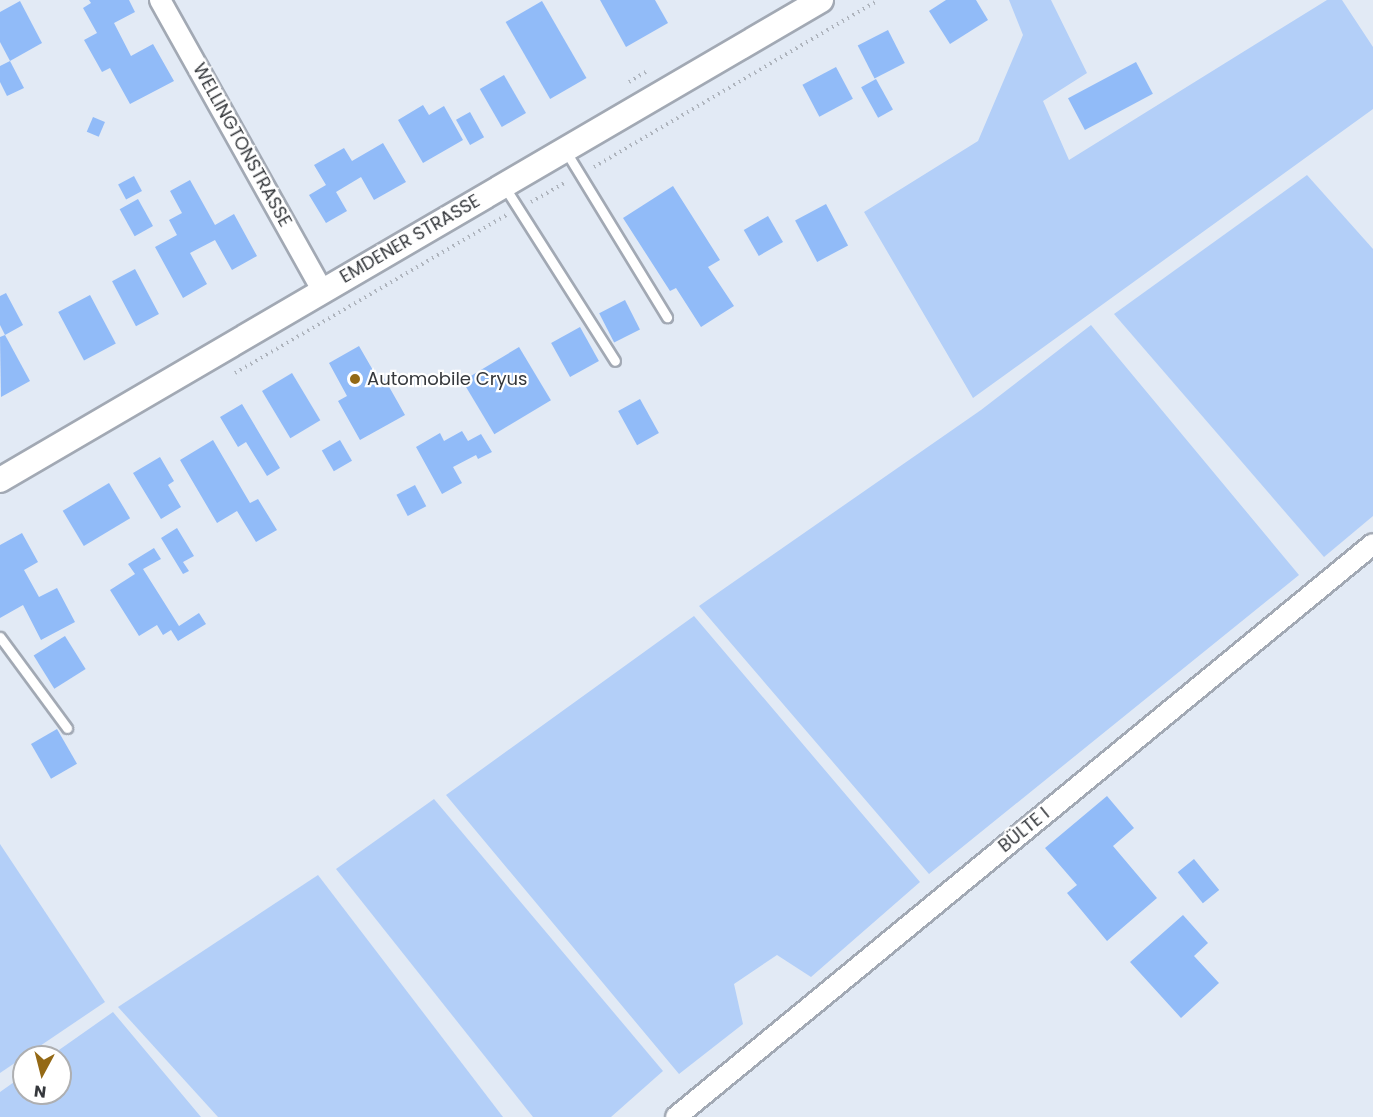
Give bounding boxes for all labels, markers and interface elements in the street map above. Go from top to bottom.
street label: WELLINGTONSTRASSE [188,59,296,231]
street label: EMDENER STRASSE [336,190,484,288]
place label: Automobile Cryus [367,368,527,390]
marker: Automobile Cryus [348,372,362,386]
street label: BÜLTE I [994,803,1054,857]
north arrow [12,1045,72,1105]
text: N [33,1079,47,1104]

